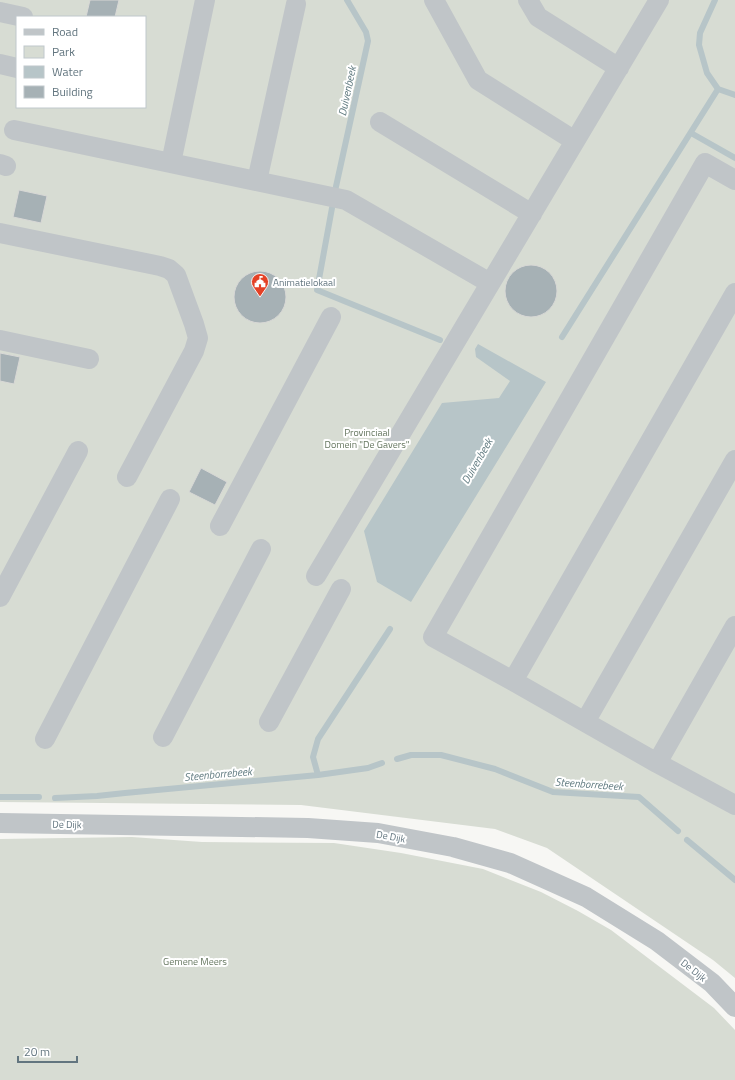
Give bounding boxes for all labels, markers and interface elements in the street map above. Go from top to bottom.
legend [16,16,146,108]
text: Road [52,22,78,41]
text: Park [52,42,75,61]
text: Water [52,62,83,81]
water label: Duivenbeek [334,64,360,117]
text: Building [52,82,93,101]
public building icon: Animatielokaal [250,272,270,297]
place label: Animatielokaal [273,275,335,290]
park label: Provinciaal Domein "De Gavers" [324,425,410,452]
water label: Duivenbeek [457,434,497,487]
water label: Steenborrebeek [183,763,254,785]
water label: Steenborrebeek [555,774,625,794]
street label: De Dijk [52,817,82,832]
street label: De Dijk [375,827,407,846]
park label: Gemene Meers [163,954,227,969]
street label: De Dijk [678,955,710,985]
scale bar [18,1038,77,1064]
text: 20 m [24,1042,50,1061]

